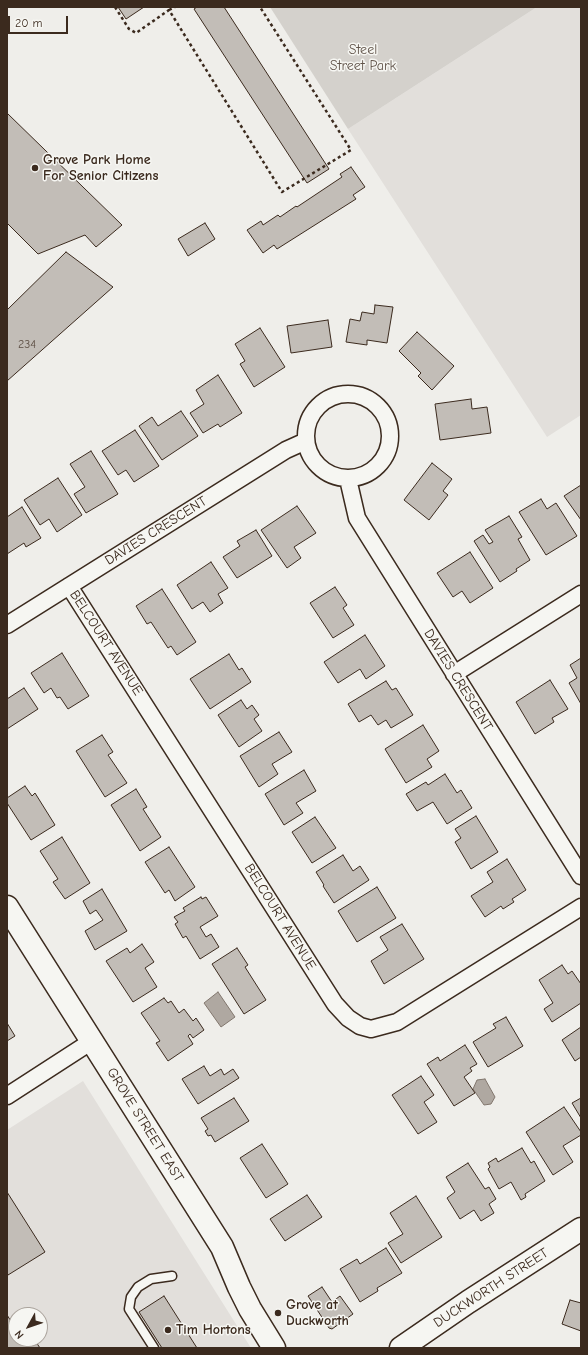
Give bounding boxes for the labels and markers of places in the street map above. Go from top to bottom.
place label: Grove Park Home For Senior Citizens [43,152,158,184]
marker: Grove Park Home For Senior Citizens [30,163,40,173]
place label: Grove at Duckworth [286,1297,349,1330]
marker: Grove at Duckworth [273,1308,283,1318]
place label: Tim Hortons [176,1322,251,1338]
marker: Tim Hortons [163,1325,173,1335]

